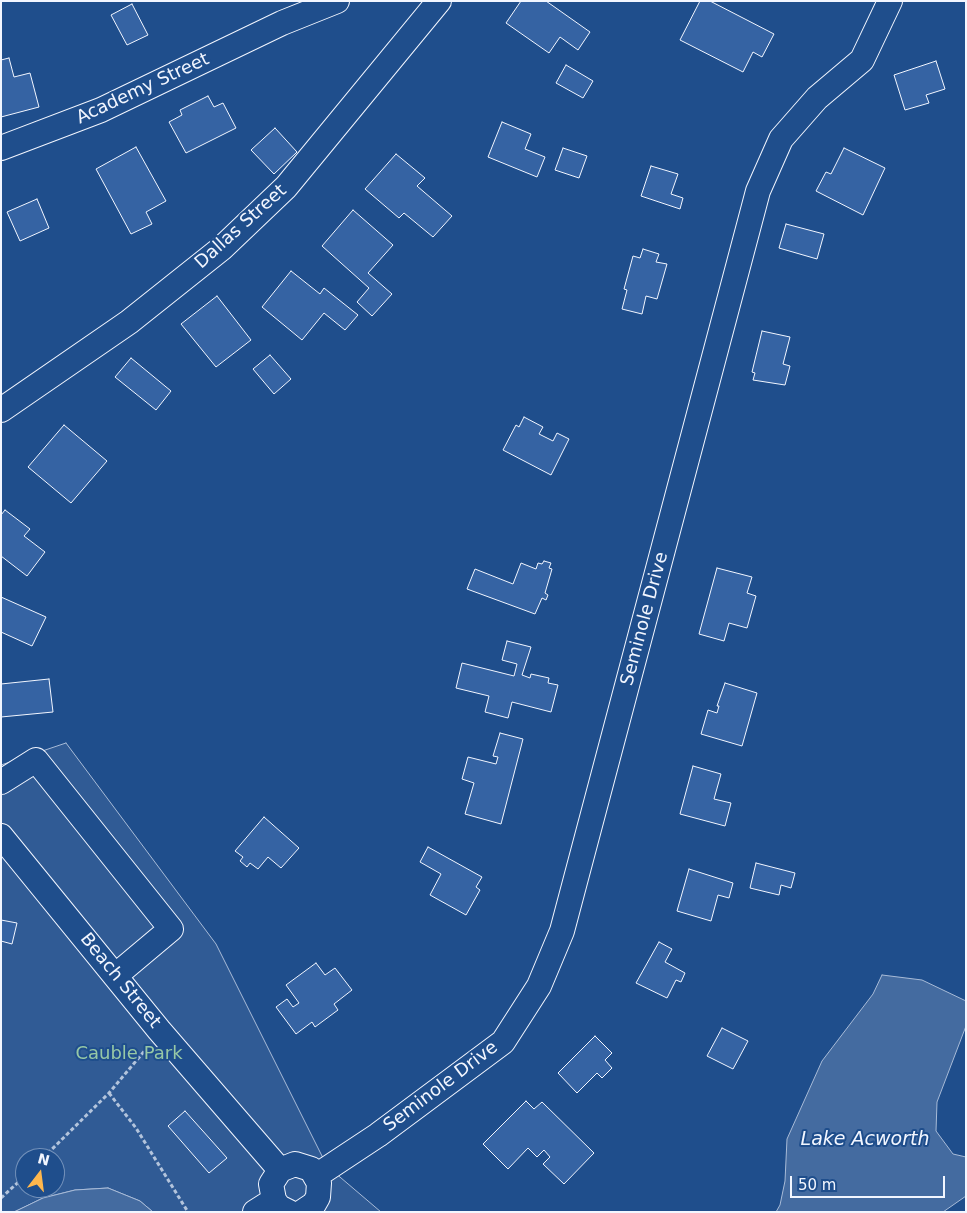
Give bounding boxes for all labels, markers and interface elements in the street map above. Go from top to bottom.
street label: Academy Street [73,49,213,129]
street label: Dallas Street [191,180,291,274]
street label: Seminole Drive [617,550,673,688]
street label: Beach Street [75,929,165,1033]
street label: Seminole Drive [380,1037,502,1137]
park label: Cauble Park [75,1043,183,1065]
water label: Lake Acworth [801,1129,929,1151]
north arrow [15,1148,65,1198]
text: N [36,1150,51,1169]
scale bar [792,1166,947,1198]
text: 50 m [798,1176,836,1194]

